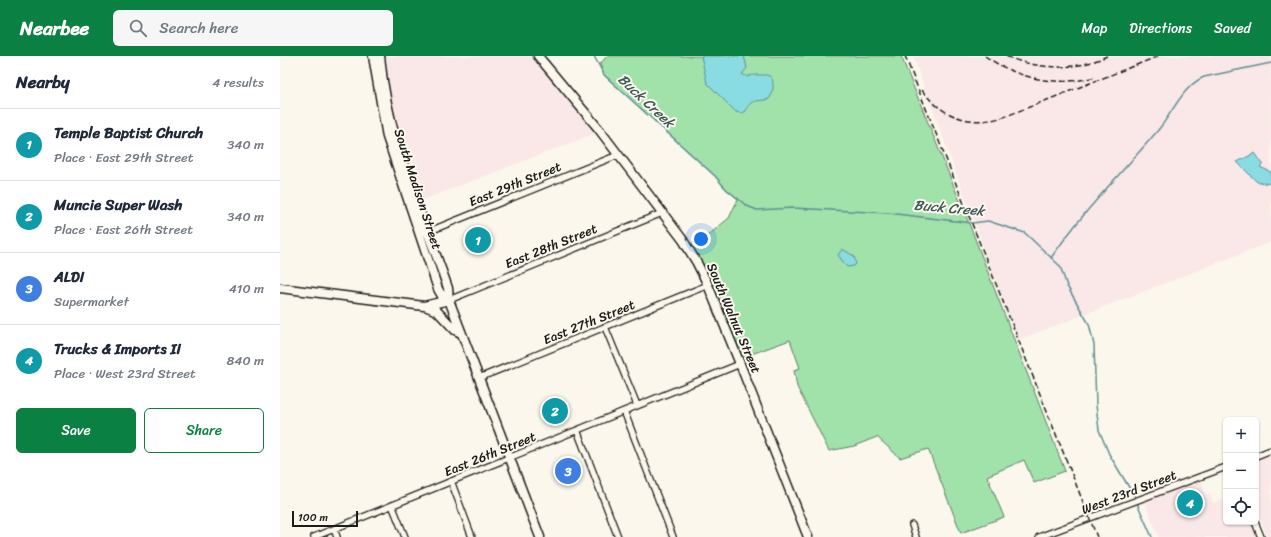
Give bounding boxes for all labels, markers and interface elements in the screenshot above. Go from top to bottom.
search box [113,10,393,46]
text: Nearbee [20,12,89,45]
text: Search here [159,15,238,41]
text: Map [1081,16,1107,41]
text: Directions [1129,16,1192,41]
text: Saved [1214,16,1251,41]
icon: search [127,17,149,39]
text: Nearby [16,67,70,97]
water label: Buck Creek [612,68,681,135]
text: 4 results [212,71,264,94]
text: Temple Baptist Church [54,120,203,146]
street label: South Madison Street [388,126,449,253]
text: 1 [26,133,32,156]
text: 340 m [227,133,264,156]
text: Place · East 29th Street [54,146,193,169]
street label: East 29th Street [465,155,565,213]
text: Muncie Super Wash [54,192,182,218]
water label: Buck Creek [913,192,987,224]
text: 2 [25,205,33,228]
text: 340 m [227,205,264,228]
street label: East 28th Street [501,217,601,275]
text: Place · East 26th Street [54,218,193,241]
pin: 1 [465,225,491,255]
your location [691,229,711,249]
street label: South Walnut Street [700,259,768,377]
text: ALDI [54,264,84,290]
text: 3 [25,277,33,300]
text: 410 m [229,277,264,300]
text: Supermarket [54,290,129,313]
street label: East 27th Street [540,293,639,351]
text: Trucks & Imports II [54,336,181,362]
text: 4 [25,349,33,372]
text: 840 m [226,349,264,372]
text: Place · West 23rd Street [54,362,196,385]
pin: 2 [542,396,568,426]
button: Save [16,408,136,453]
button: Share [144,408,264,453]
map controls [1223,417,1259,525]
button: + [1223,417,1259,453]
street label: East 26th Street [441,425,540,483]
button: − [1223,453,1259,489]
pin: 3 [555,456,581,486]
street label: West 23rd Street [1078,463,1180,521]
pin: 4 [1177,488,1203,518]
button: locate [1223,489,1259,525]
text: 100 m [298,508,328,527]
scale bar [292,509,358,528]

